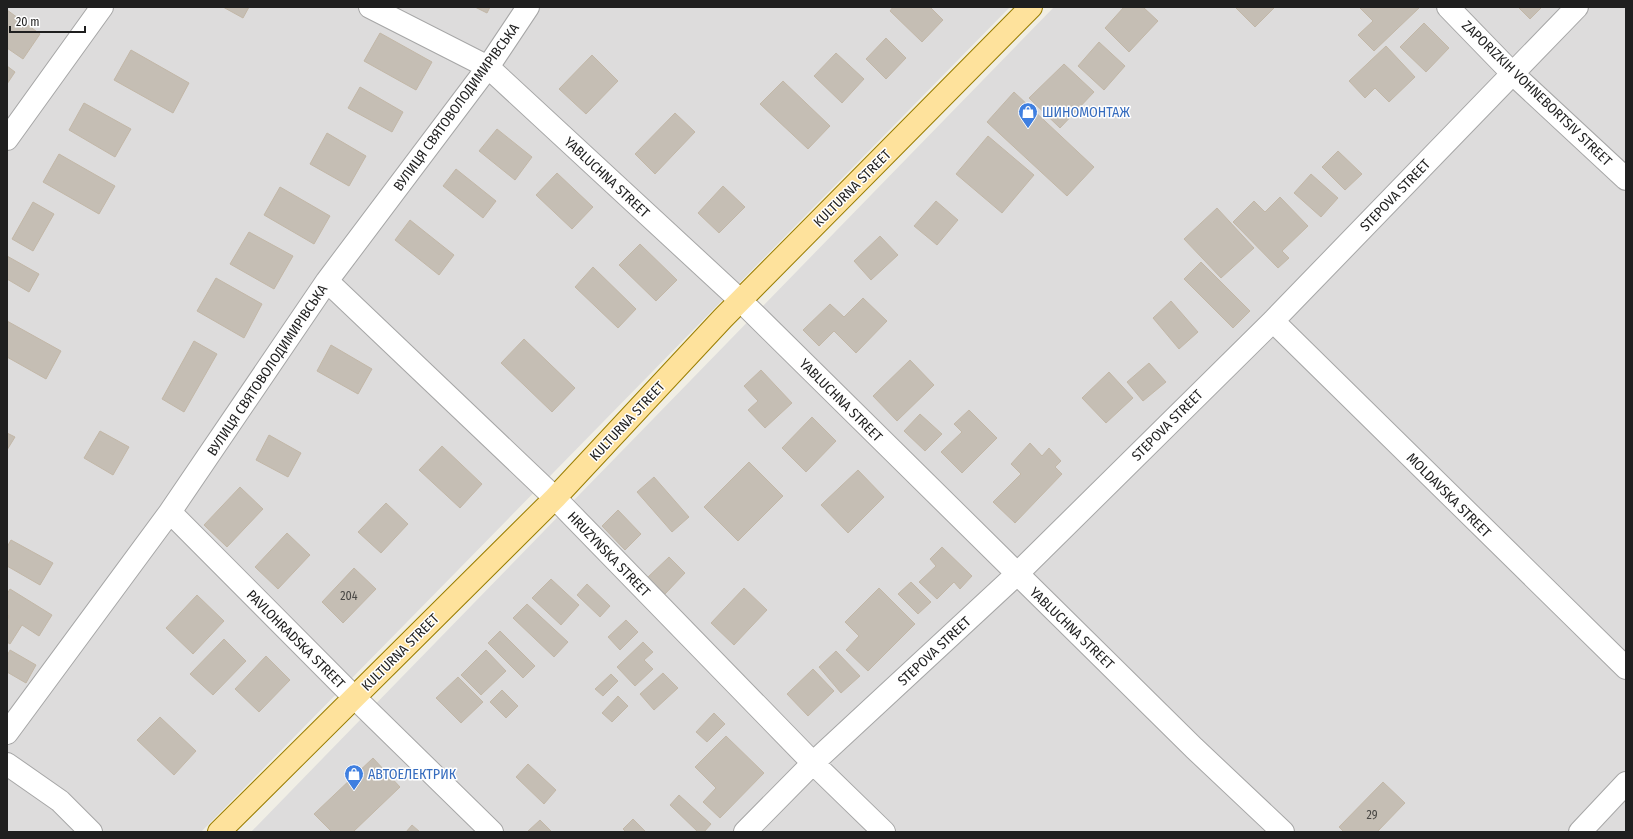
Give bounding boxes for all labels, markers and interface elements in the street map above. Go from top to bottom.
scale bar [10,8,85,34]
text: 20 m [16,15,40,29]
street label: ZAPORIZKIH VOHNEBORTSIV STREET [1458,17,1615,170]
street label: ВУЛИЦЯ СВЯТОВОЛОДИМИРІВСЬКА [390,20,523,194]
shop icon: ШИНОМОНТАЖ [1017,101,1039,129]
place label: ШИНОМОНТАЖ [1042,104,1130,121]
street label: YABLUCHNA STREET [560,133,653,222]
street label: KULTURNA STREET [810,146,895,231]
street label: STEPOVA STREET [1357,155,1434,235]
street label: ВУЛИЦЯ СВЯТОВОЛОДИМИРІВСЬКА [204,281,332,459]
street label: YABLUCHNA STREET [796,355,886,446]
street label: KULTURNA STREET [586,378,669,465]
street label: STEPOVA STREET [1128,386,1207,464]
street label: MOLDAVSKA STREET [1403,450,1495,541]
street label: HRUZYNSKA STREET [564,508,654,601]
street label: YABLUCHNA STREET [1026,584,1118,673]
street label: PAVLOHRADSKA STREET [243,587,349,692]
house number: 204 [340,589,358,603]
street label: KULTURNA STREET [358,610,443,695]
street label: STEPOVA STREET [894,613,975,690]
shop icon: АВТОЕЛЕКТРИК [343,763,365,791]
place label: АВТОЕЛЕКТРИК [368,766,457,783]
house number: 29 [1366,808,1378,822]

